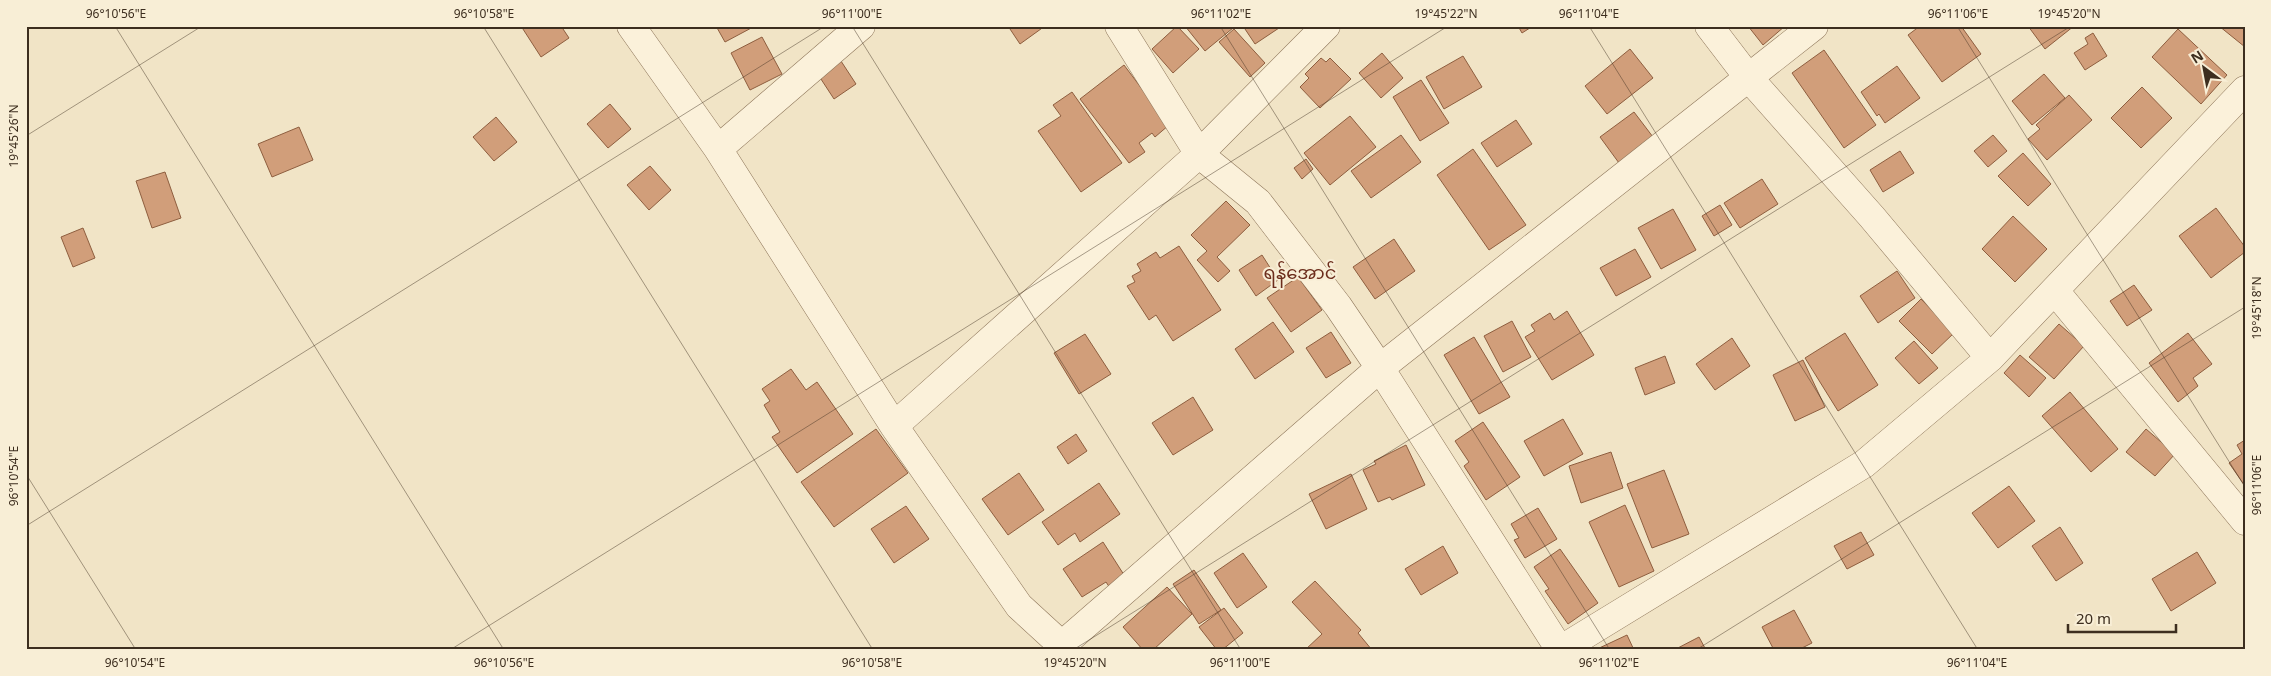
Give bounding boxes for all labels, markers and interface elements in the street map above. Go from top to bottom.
text: 96°10'56"E [86,2,146,28]
text: 96°10'58"E [454,2,514,28]
text: 96°11'00"E [822,2,882,28]
text: 96°11'02"E [1191,2,1251,28]
text: 19°45'22"N [1414,2,1478,28]
text: 96°11'04"E [1559,2,1619,28]
text: 96°11'06"E [1928,2,1988,28]
text: 19°45'20"N [2037,2,2101,28]
north arrow [2178,42,2228,92]
text: N [2185,42,2211,74]
text: 19°45'26"N [2,104,28,168]
district label: ရန်အောင် [1264,255,1336,294]
text: 19°45'18"N [2245,276,2271,340]
text: 96°10'54"E [2,446,28,506]
text: 96°11'06"E [2245,455,2271,515]
scale bar [2068,601,2176,633]
text: 20 m [2076,604,2111,637]
text: 96°10'54"E [105,651,165,676]
text: 96°10'56"E [474,651,534,676]
text: 96°10'58"E [842,651,902,676]
text: 19°45'20"N [1043,651,1107,676]
text: 96°11'00"E [1210,651,1270,676]
text: 96°11'02"E [1579,651,1639,676]
text: 96°11'04"E [1947,651,2007,676]

